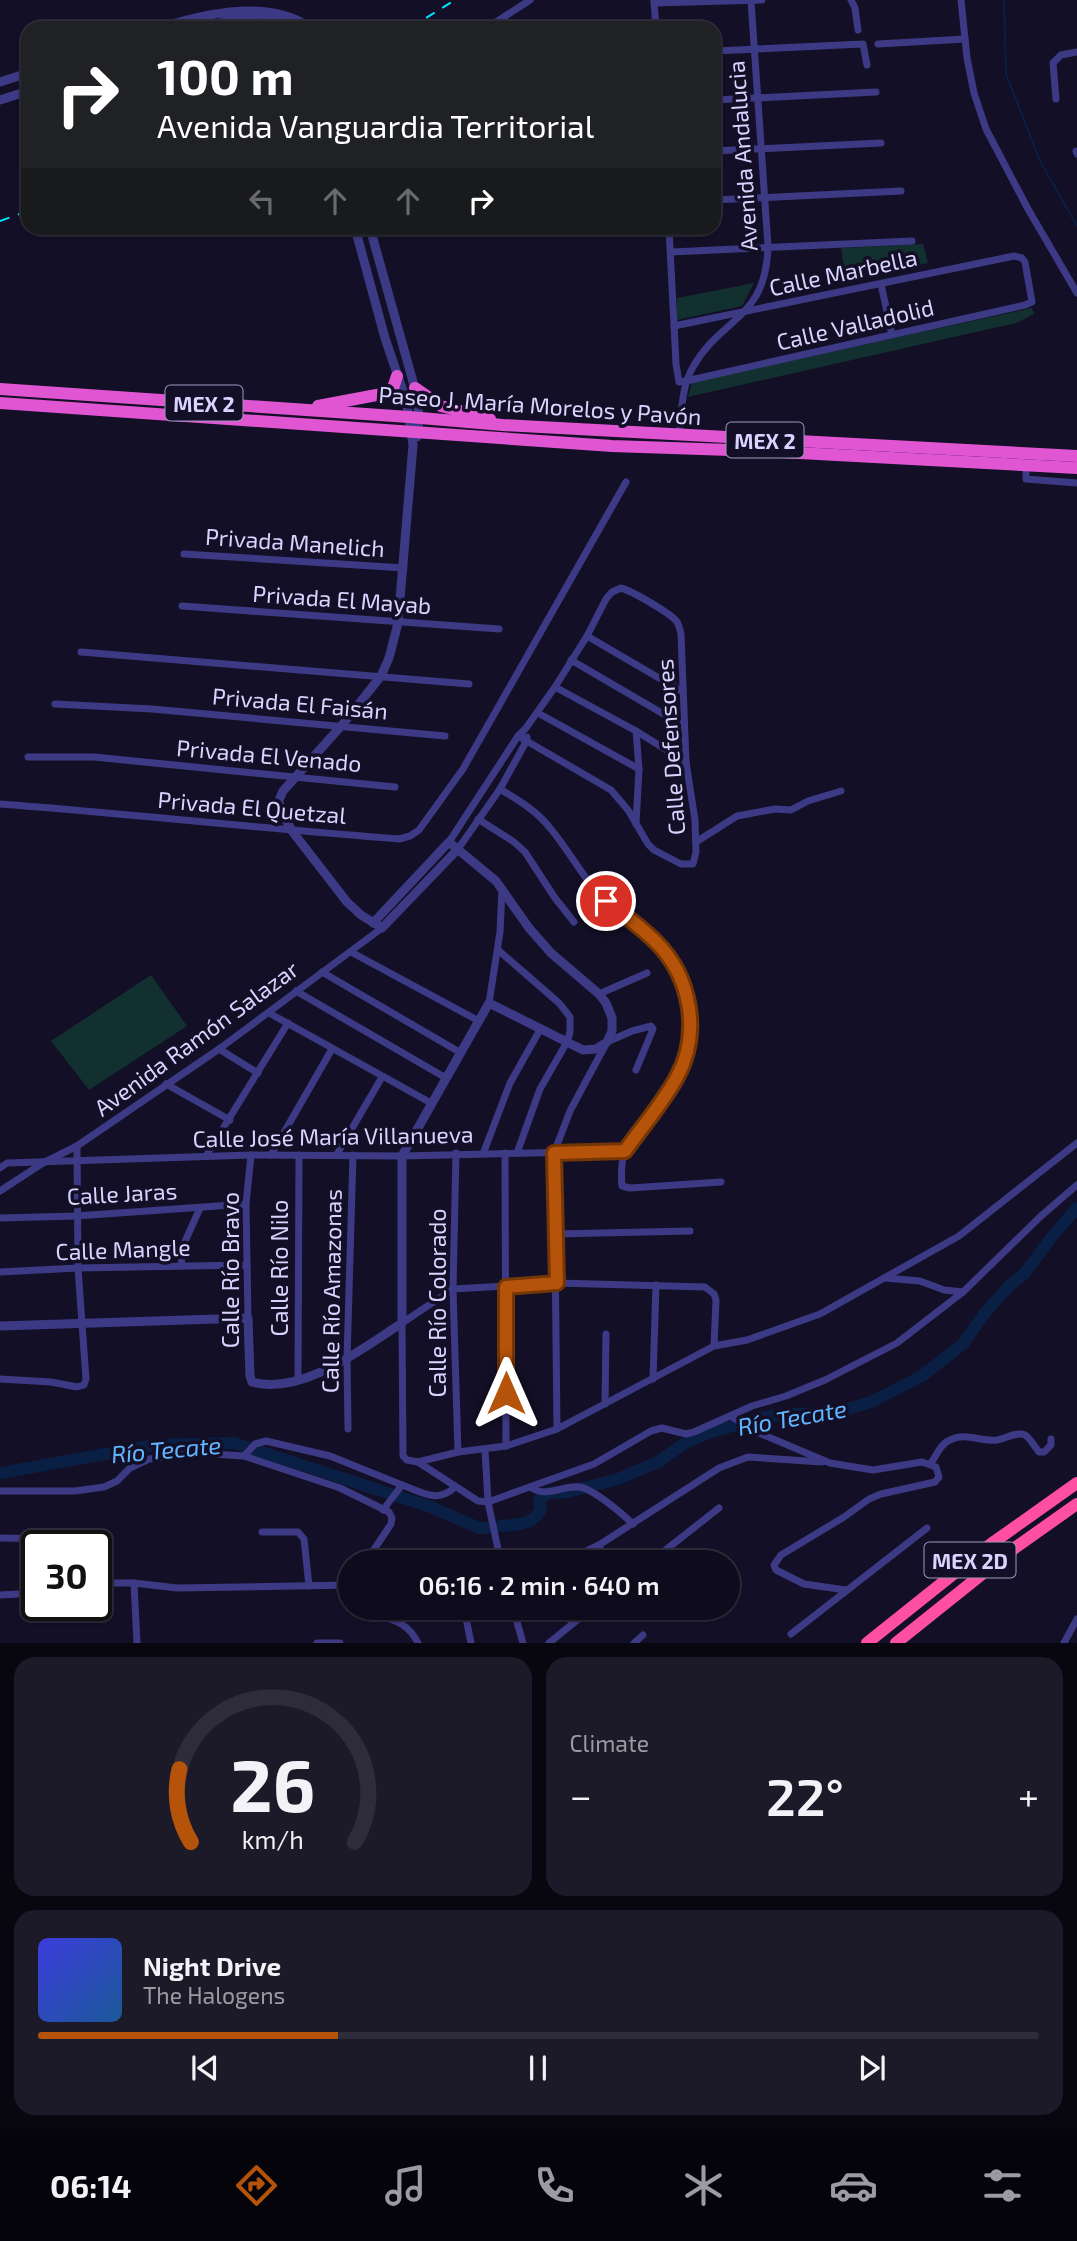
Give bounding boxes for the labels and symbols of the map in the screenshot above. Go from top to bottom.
street label: Avenida Andalucia [721,60,763,252]
street label: Calle Marbella [766,243,920,301]
street label: Calle Valladolid [774,292,936,356]
street label: Paseo J. María Morelos y Pavón [378,380,702,430]
road number: MEX 2 [166,386,242,420]
road number: MEX 2 [726,422,804,458]
street label: Privada Manelich [204,522,386,562]
street label: Privada El Mayab [252,579,432,619]
street label: Calle Defensores [650,658,690,836]
street label: Privada El Faisán [211,681,389,725]
street label: Privada El Venado [175,733,363,777]
street label: Privada El Quetzal [157,785,348,829]
pin [576,871,636,931]
street label: Avenida Ramón Salazar [89,955,303,1121]
street label: Calle José María Villanueva [192,1120,474,1152]
street label: Calle Jaras [66,1176,178,1210]
street label: Calle Río Amazonas [315,1189,347,1393]
street label: Calle Río Bravo [216,1192,244,1348]
street label: Calle Río Nilo [265,1200,293,1336]
street label: Calle Río Colorado [423,1208,451,1398]
street label: Calle Mangle [55,1233,191,1265]
position arrow [469,1356,543,1430]
water label: Río Tecate [735,1393,849,1441]
water label: Río Tecate [110,1430,222,1468]
speed limit sign: 30 [21,1530,112,1621]
road number: MEX 2D [925,1542,1016,1578]

